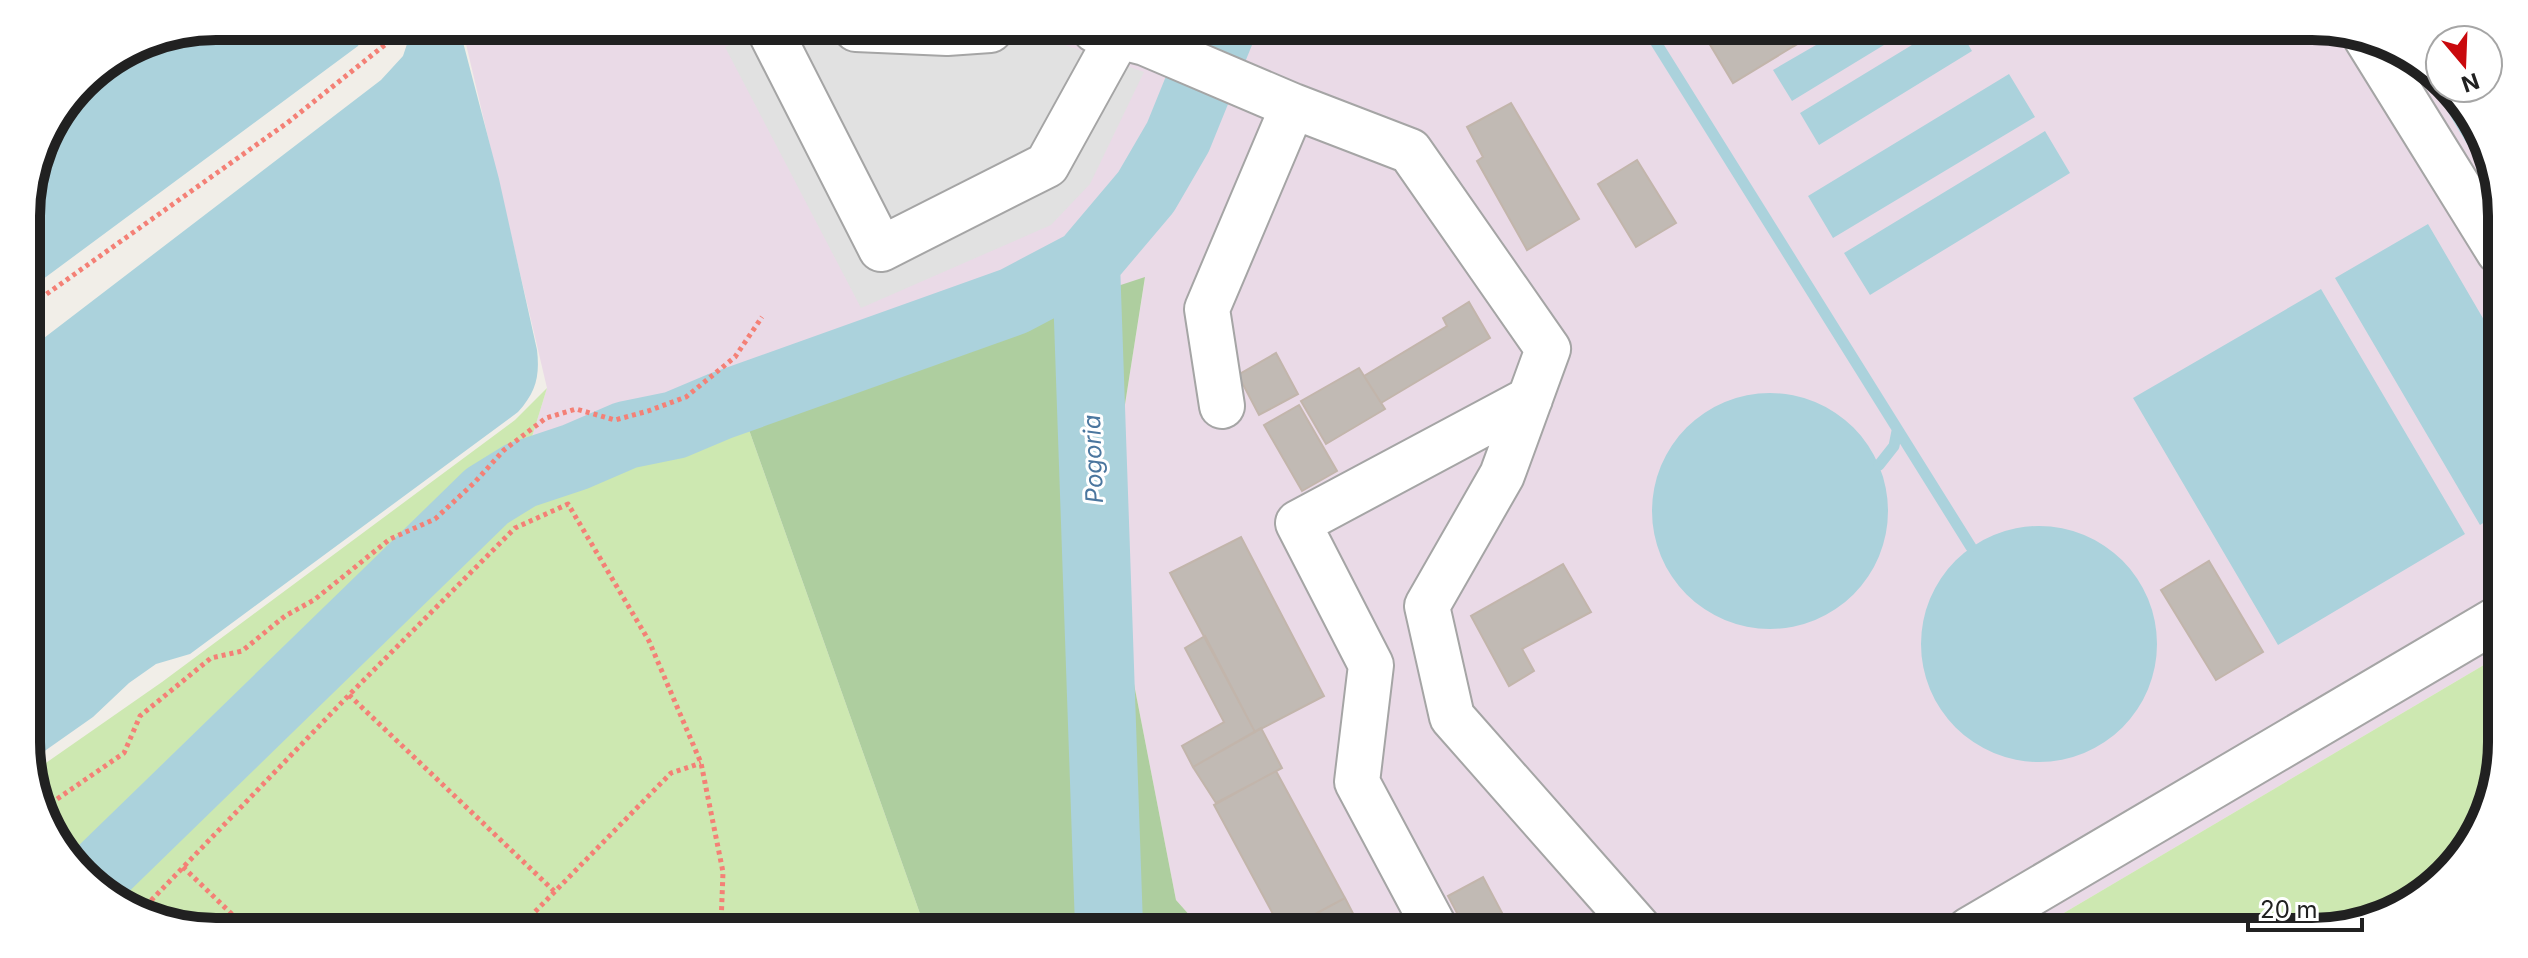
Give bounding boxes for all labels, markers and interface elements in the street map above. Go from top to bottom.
north arrow [2424,24,2504,104]
text: N [2458,68,2483,98]
water label: Pogoria [1077,414,1109,504]
scale bar [2248,882,2362,932]
text: 20 m [2260,895,2318,924]

